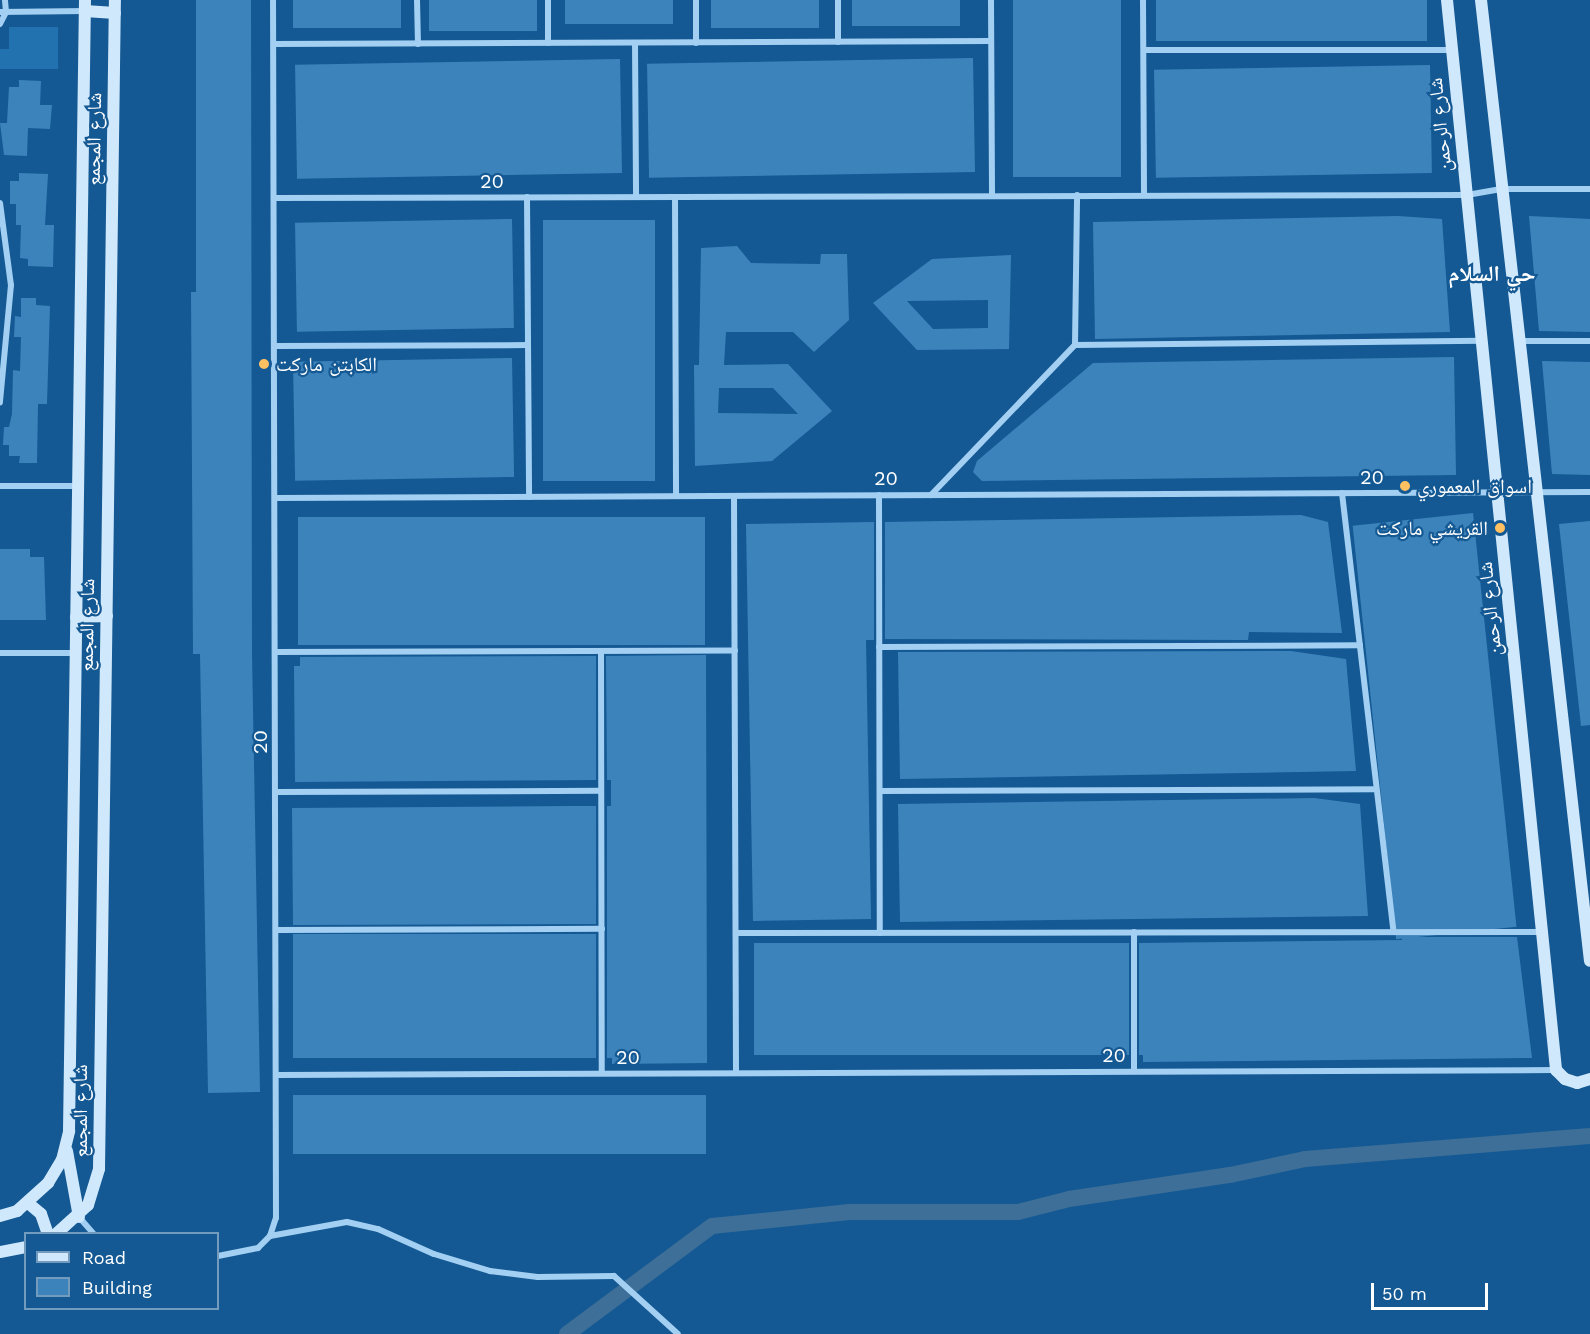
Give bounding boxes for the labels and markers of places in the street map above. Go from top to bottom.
place label: الكابتن ماركت [276,352,377,376]
marker: الكابتن ماركت [257,357,271,371]
place label: اسواق المعموري [1417,474,1532,498]
marker: اسواق المعموري [1398,479,1412,493]
place label: القريشي ماركت [1376,516,1488,540]
marker: القريشي ماركت [1493,521,1507,535]

